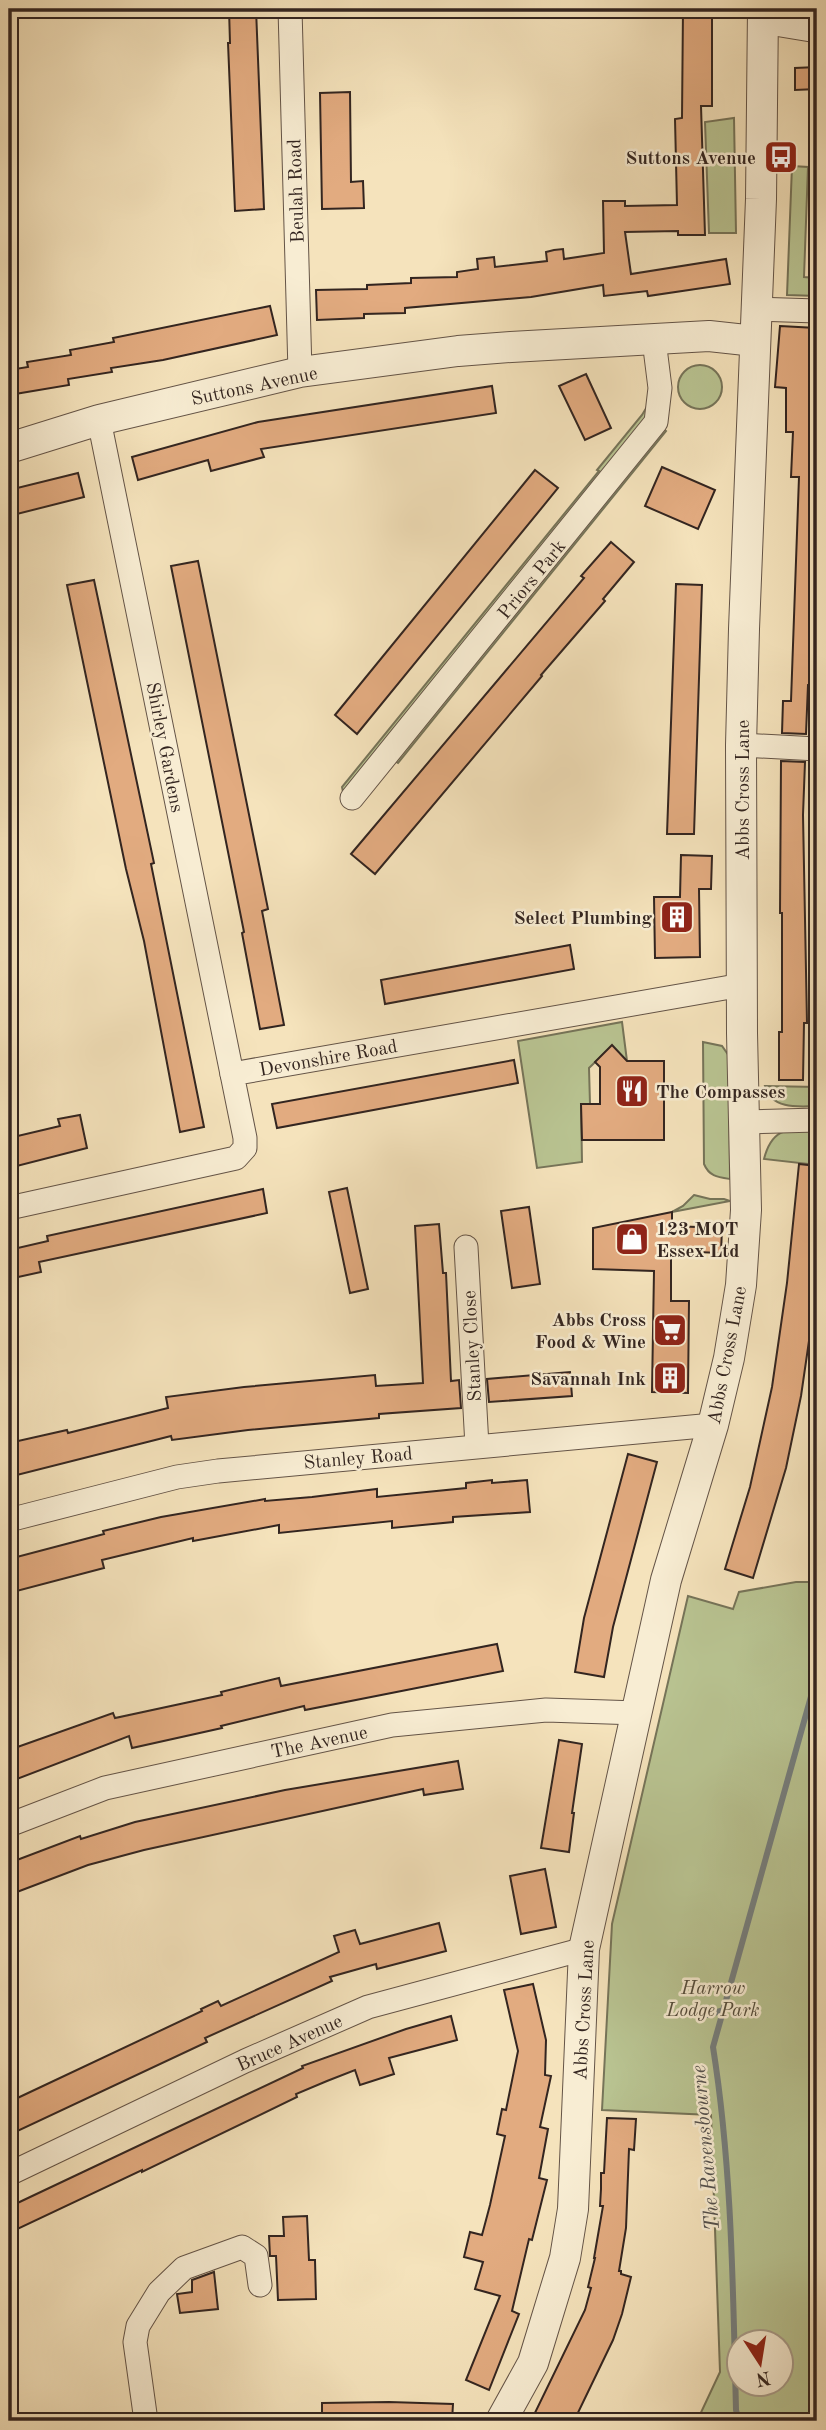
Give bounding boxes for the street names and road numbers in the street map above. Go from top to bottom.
street label: Beulah Road [286,138,309,243]
street label: Suttons Avenue [190,365,320,410]
street label: Priors Park [495,537,571,624]
street label: Shirley Gardens [142,681,185,814]
street label: Abbs Cross Lane [735,720,754,860]
street label: Devonshire Road [258,1038,399,1081]
street label: Abbs Cross Lane [706,1285,751,1426]
street label: Stanley Close [461,1290,486,1402]
street label: Stanley Road [303,1445,414,1474]
street label: The Avenue [269,1724,370,1763]
street label: Abbs Cross Lane [572,1940,599,2081]
street label: Bruce Avenue [234,2012,346,2076]

